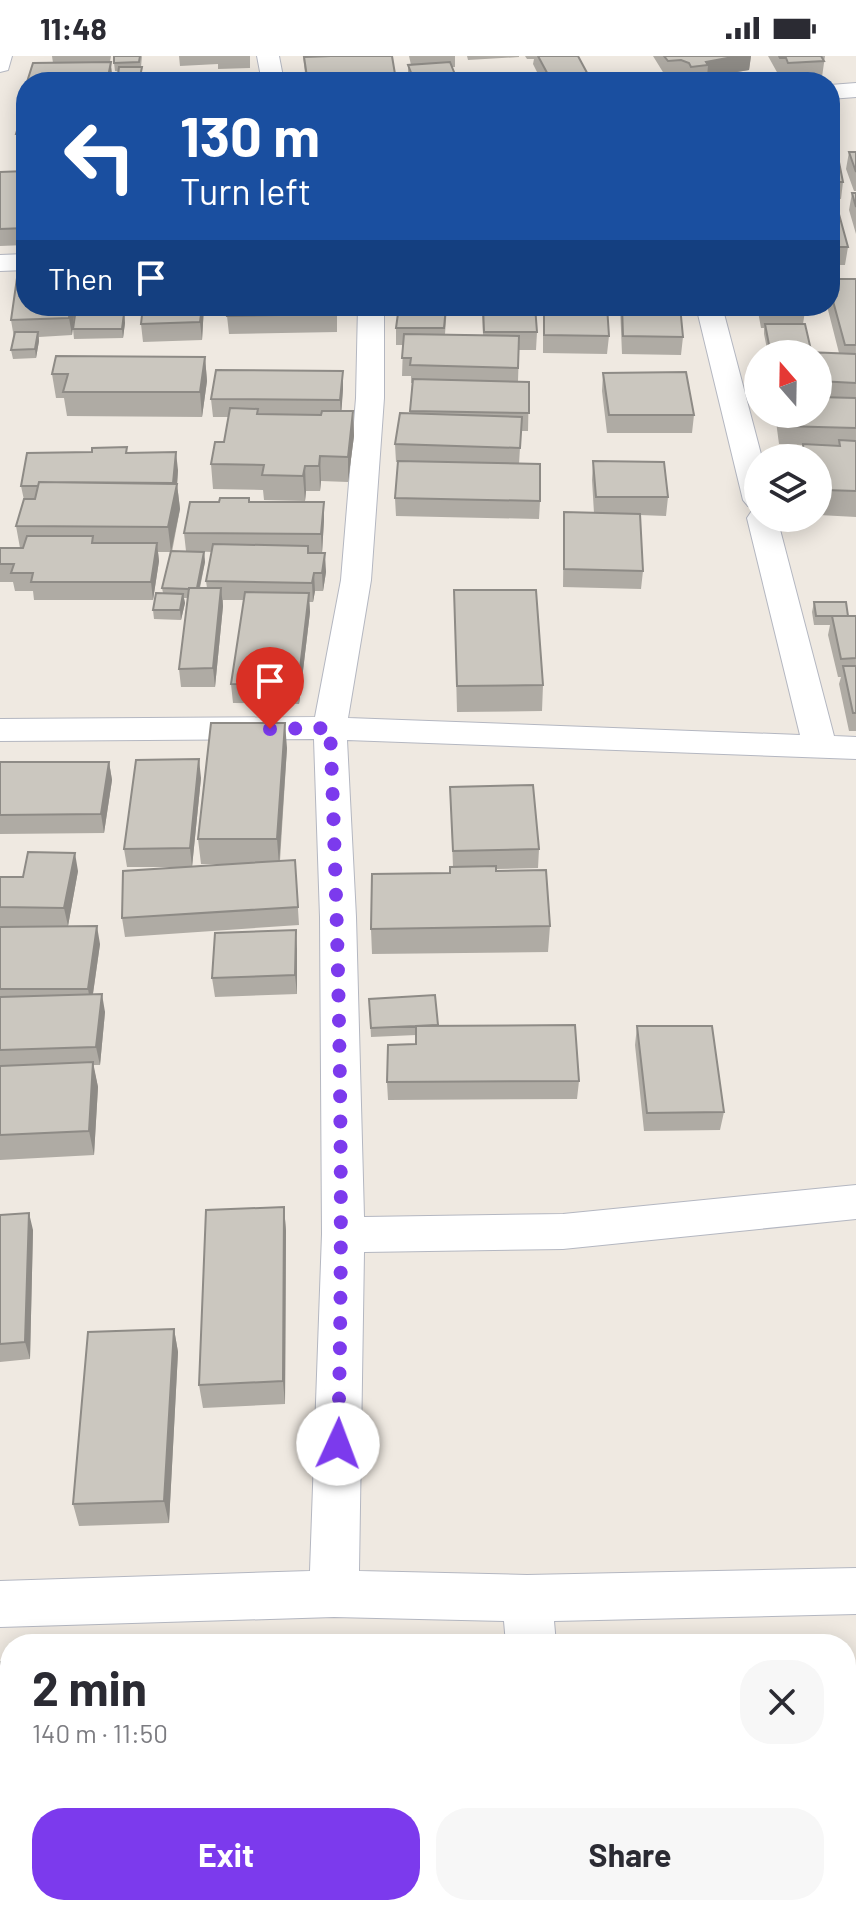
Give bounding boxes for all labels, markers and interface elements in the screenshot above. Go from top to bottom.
text: 11:48 [40,10,107,46]
text: 130 m [180,101,320,168]
icon: left [48,104,152,208]
text: Turn left [180,169,311,212]
icon: arrive [129,256,173,300]
text: Then [48,260,113,296]
north arrow [744,340,832,428]
map controls [744,340,832,532]
button: layers [744,444,832,532]
pin [236,647,304,729]
icon: arrive [248,659,292,703]
position arrow [296,1402,380,1486]
text: 2 min [32,1658,147,1716]
button: close [740,1660,824,1744]
text: 140 m · 11:50 [32,1717,168,1748]
button: Exit [32,1808,420,1900]
button: Share [436,1808,824,1900]

